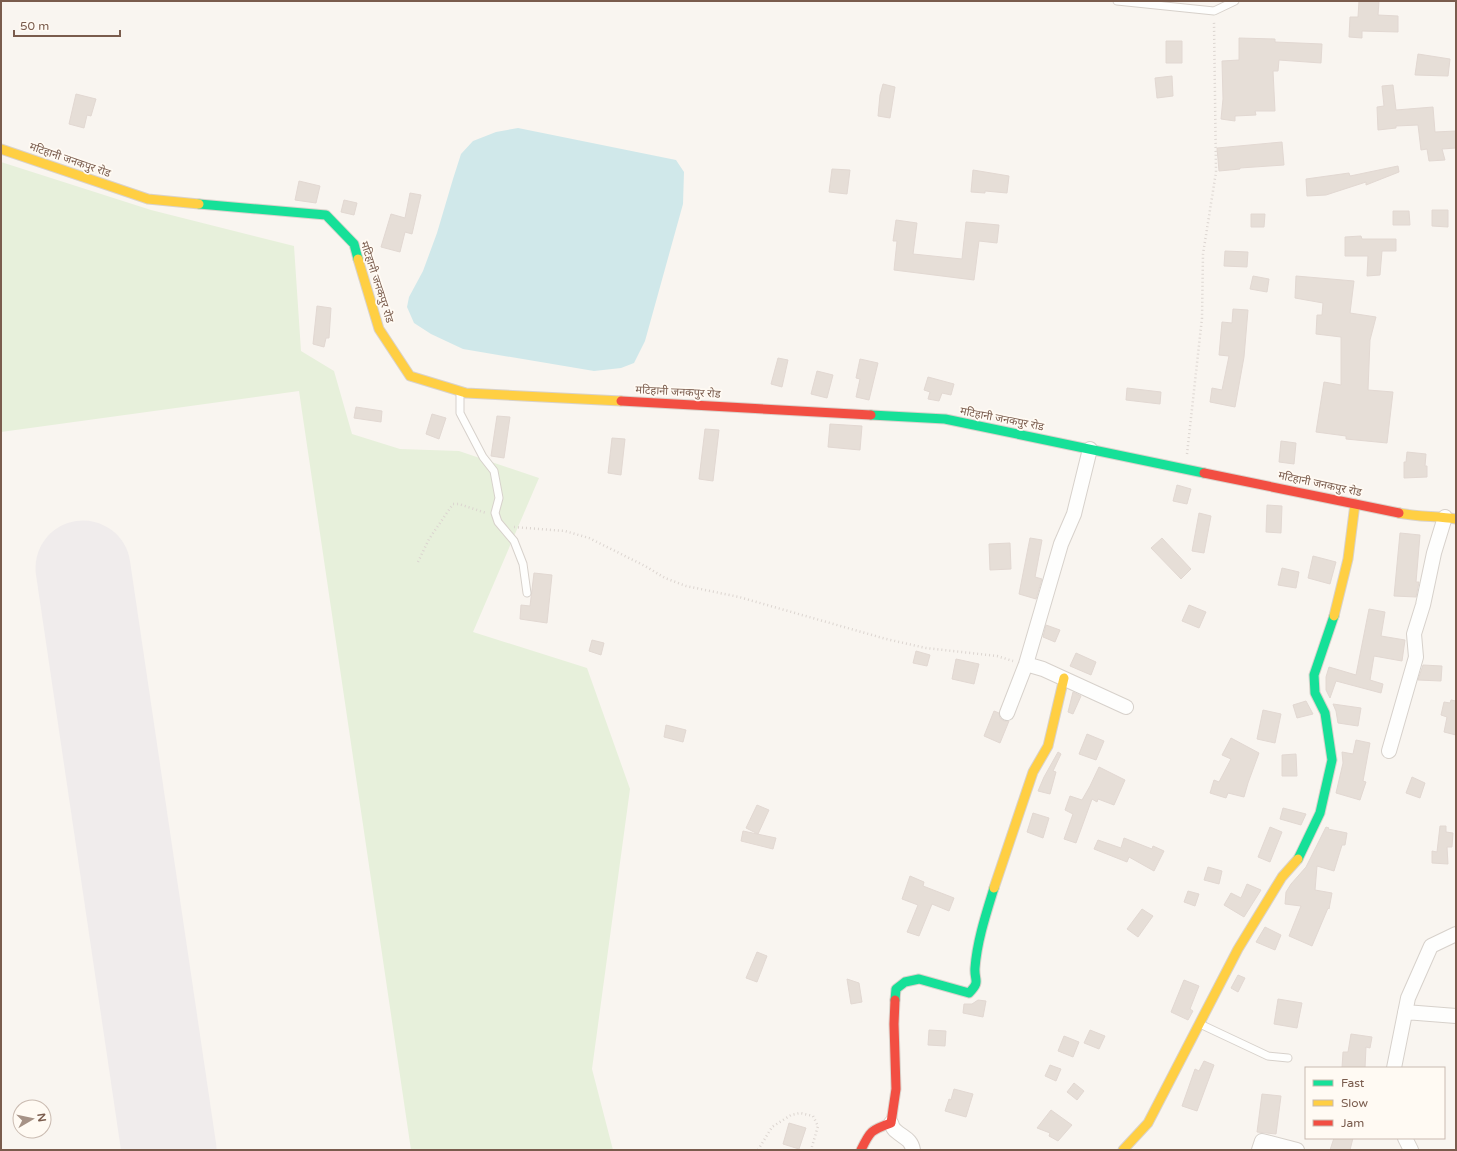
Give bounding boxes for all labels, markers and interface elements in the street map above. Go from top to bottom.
scale bar [14,12,120,38]
text: 50 m [20,19,49,33]
street label: मटिहानी जनकपुर रोड [28,140,112,180]
street label: मटिहानी जनकपुर रोड [358,240,396,325]
street label: मटिहानी जनकपुर रोड [635,383,721,401]
street label: मटिहानी जनकपुर रोड [959,405,1045,434]
street label: मटिहानी जनकपुर रोड [1277,469,1363,499]
legend [1305,1067,1445,1139]
text: Fast [1341,1076,1365,1090]
text: Slow [1341,1096,1368,1110]
north arrow [12,1099,52,1139]
text: N [34,1112,48,1123]
text: Jam [1341,1116,1364,1130]

